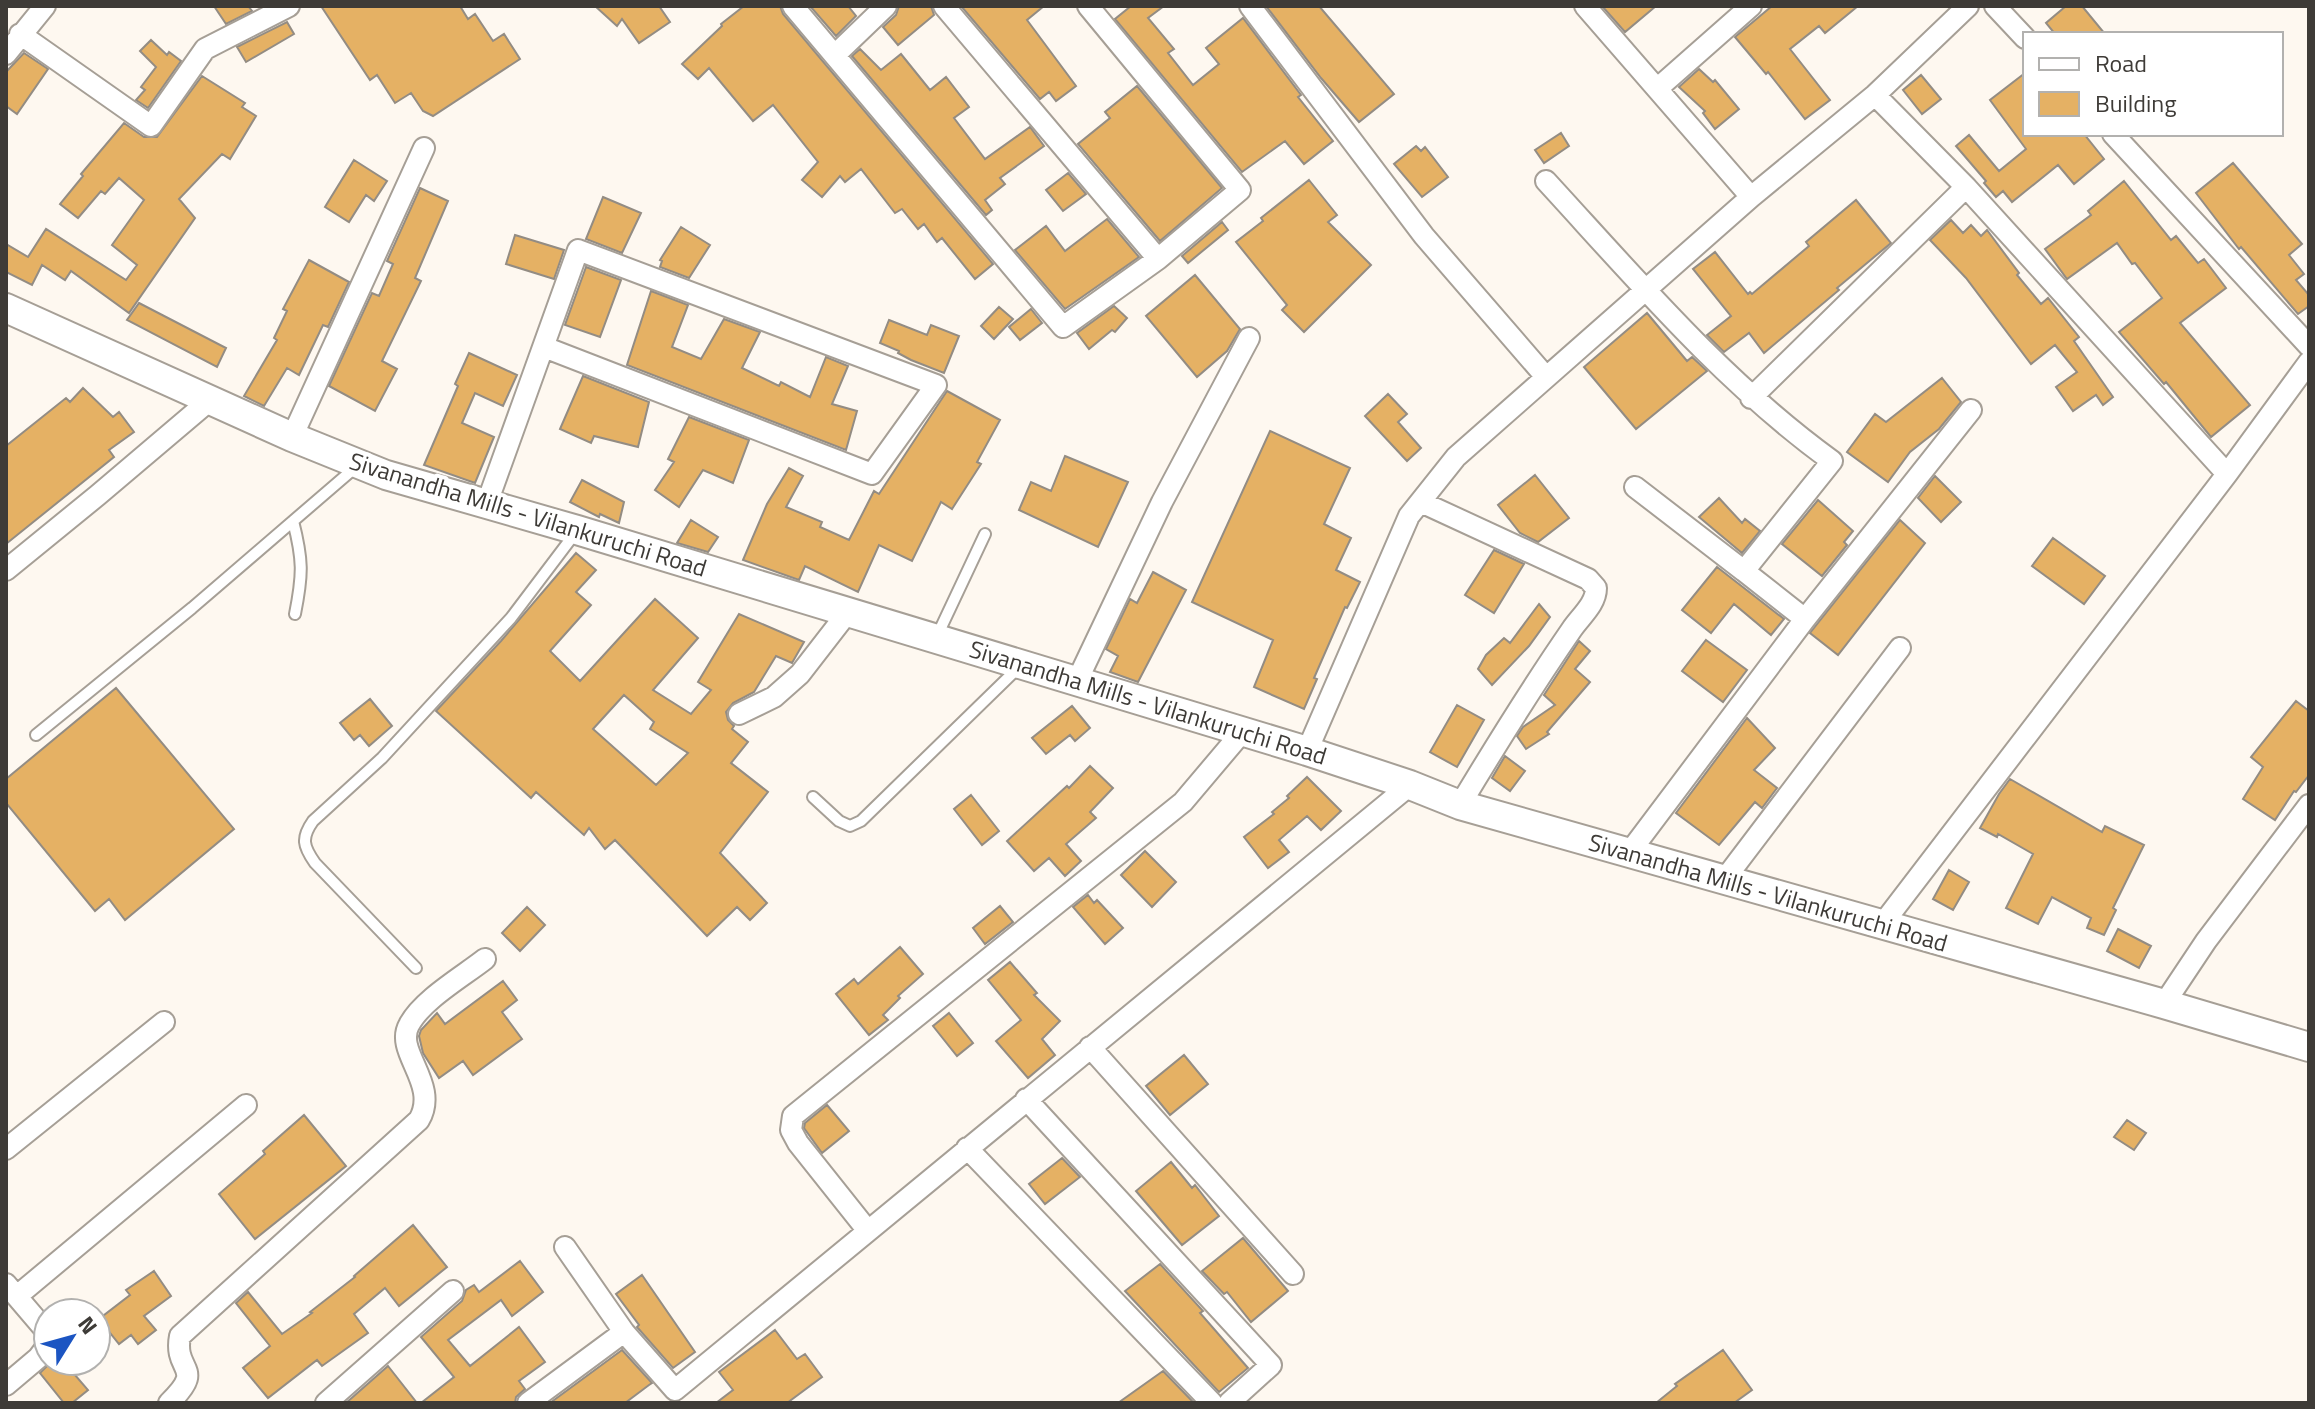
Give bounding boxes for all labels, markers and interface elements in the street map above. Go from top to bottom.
legend [2023,32,2283,136]
text: Road [2095,45,2147,81]
text: Building [2095,85,2177,121]
street label: Sivanandha Mills - Vilankuruchi Road [345,442,711,586]
street label: Sivanandha Mills - Vilankuruchi Road [965,630,1331,774]
street label: Sivanandha Mills - Vilankuruchi Road [1585,823,1952,961]
north arrow [32,1297,112,1377]
text: N [70,1309,106,1341]

